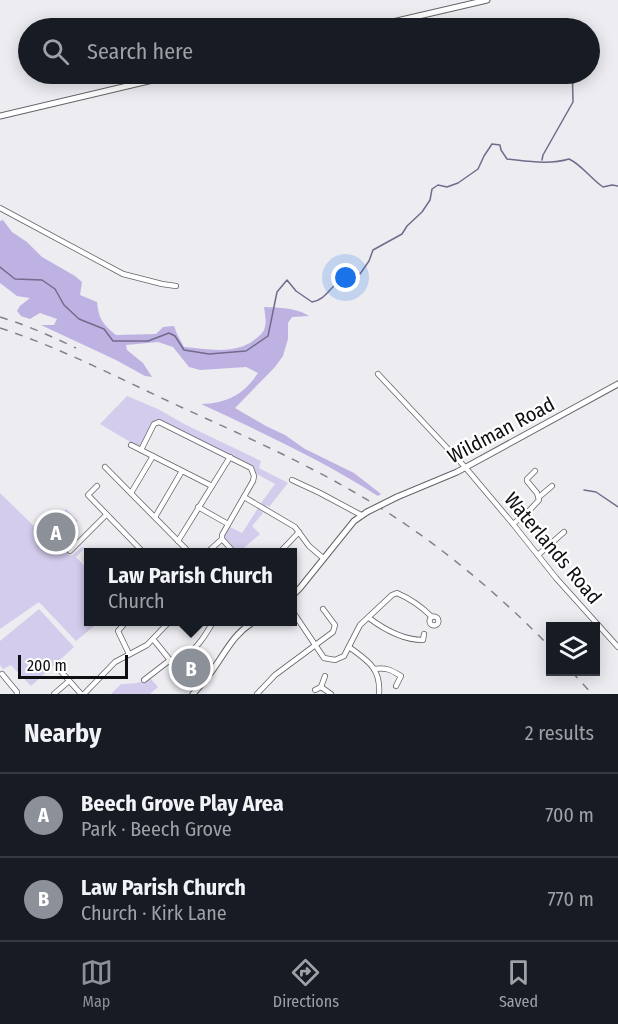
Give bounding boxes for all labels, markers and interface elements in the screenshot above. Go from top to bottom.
search box [18,18,600,84]
icon: search [39,35,72,68]
text: Search here [87,38,193,65]
your location [331,263,360,292]
street label: Wildman Road [443,392,559,468]
street label: Waterlands Road [499,487,607,609]
pin: A [36,510,76,554]
popup [84,548,297,626]
text: Law Parish Church [108,562,273,589]
text: Church [108,589,165,613]
map controls [546,622,600,676]
button: layers [546,622,600,676]
pin: B [172,646,210,690]
scale bar [18,652,128,680]
text: 200 m [27,656,67,675]
text: Nearby [24,718,101,749]
text: 2 results [525,721,594,745]
text: Beech Grove Play Area [81,790,284,817]
text: A [38,803,49,827]
text: 700 m [545,803,594,827]
text: Park · Beech Grove [81,817,232,841]
text: Law Parish Church [81,874,246,901]
text: B [38,887,49,911]
text: 770 m [547,887,594,911]
text: Church · Kirk Lane [81,901,227,925]
tab: Map [80,956,113,1011]
tab: Directions [273,956,339,1011]
tab: Saved [499,956,538,1011]

